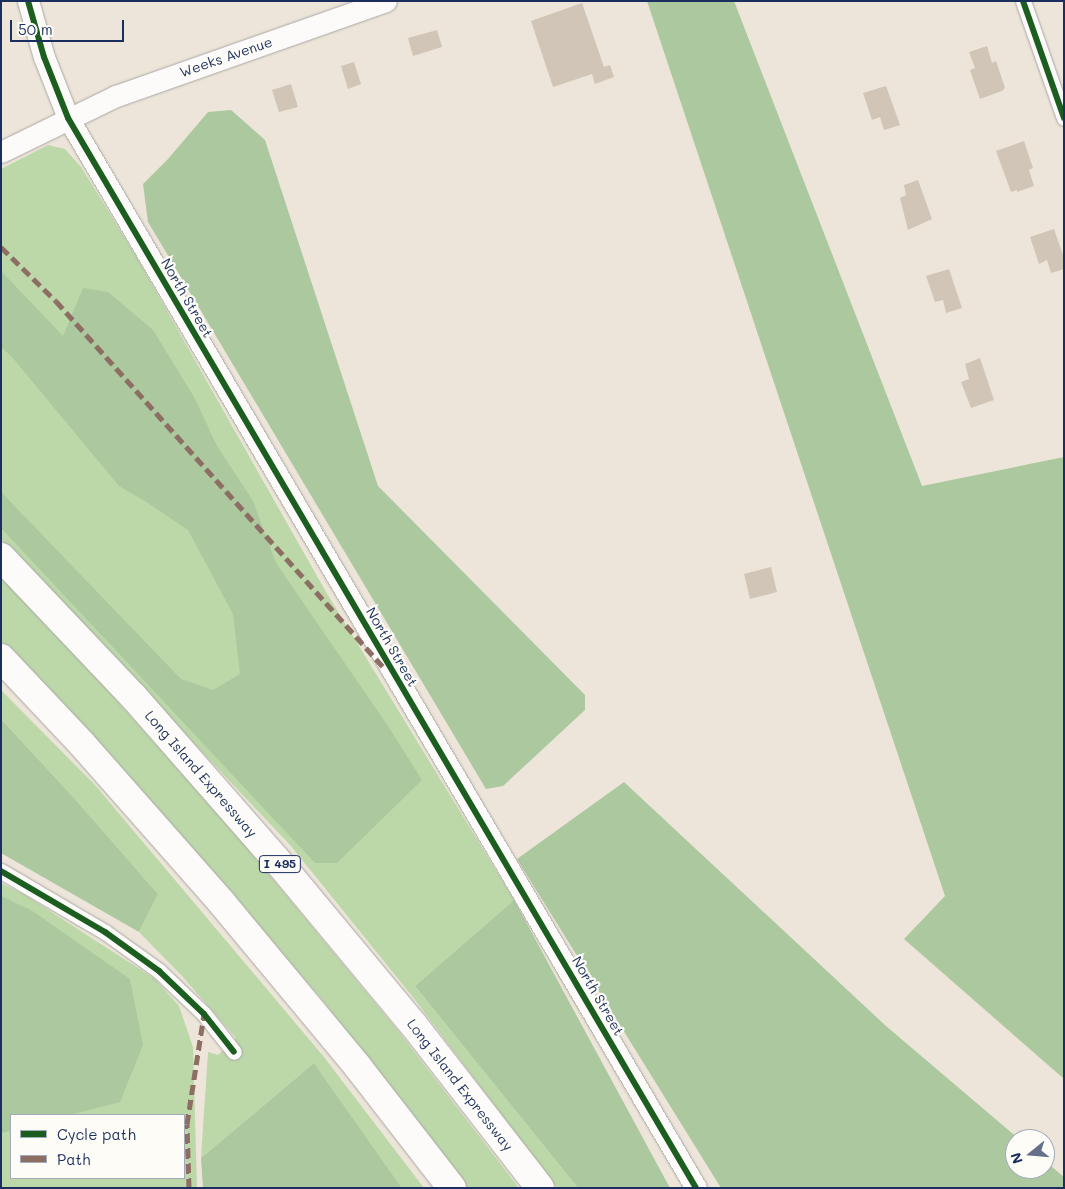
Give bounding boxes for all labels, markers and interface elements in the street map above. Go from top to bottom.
scale bar [12,10,126,42]
text: 50 m [18,19,53,39]
street label: Weeks Avenue [178,33,274,81]
street label: North Street [158,255,216,341]
street label: North Street [363,604,421,690]
street label: Long Island Expressway [141,707,261,841]
road number: I 495 [259,854,301,874]
street label: North Street [569,953,627,1039]
street label: Long Island Expressway [403,1016,517,1154]
legend [10,1114,185,1179]
text: Cycle path [57,1124,136,1144]
north arrow [1005,1129,1055,1179]
text: Path [57,1149,91,1169]
text: N [1005,1150,1027,1166]

